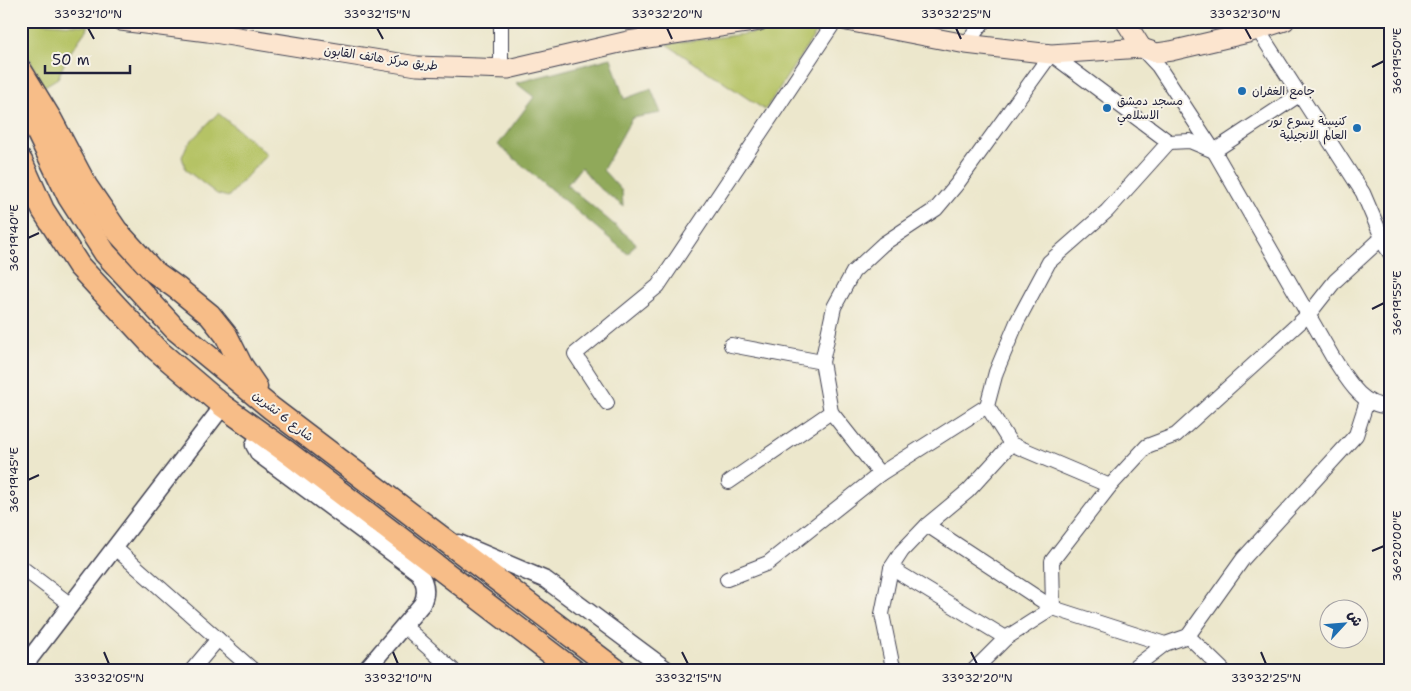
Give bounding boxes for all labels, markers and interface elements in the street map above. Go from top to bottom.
text: 33°32'10"N [54,6,122,22]
text: 33°32'15"N [343,6,411,22]
text: 33°32'20"N [631,6,703,22]
text: 33°32'25"N [921,6,991,22]
text: 33°32'30"N [1209,6,1281,22]
text: 36°19'50"E [1389,28,1405,94]
scale bar [45,42,130,74]
street label: طريق مركز هاتف القابون [323,42,439,74]
text: 50 m [52,50,90,70]
place label: جامع الغفران [1252,83,1315,100]
marker: جامع الغفران [1236,85,1248,97]
place label: مسجد دمشق الاسلامي [1117,93,1183,126]
marker: مسجد دمشق الاسلامي [1101,102,1113,114]
place label: كنيسة يسوع نور العالم الانجيلية [1268,113,1347,145]
marker: كنيسة يسوع نور العالم الانجيلية [1351,122,1363,134]
text: 36°19'40"E [6,204,22,272]
text: 36°19'55"E [1389,270,1405,336]
street label: شارع 6 تشرين [249,387,317,446]
text: 36°19'45"E [6,447,22,513]
text: 36°20'00"E [1389,510,1405,582]
north arrow [1318,598,1368,648]
text: ش [1344,607,1367,629]
text: 33°32'05"N [74,670,144,686]
text: 33°32'10"N [364,670,432,686]
text: 33°32'15"N [654,670,722,686]
text: 33°32'20"N [941,670,1013,686]
text: 33°32'25"N [1231,670,1301,686]

